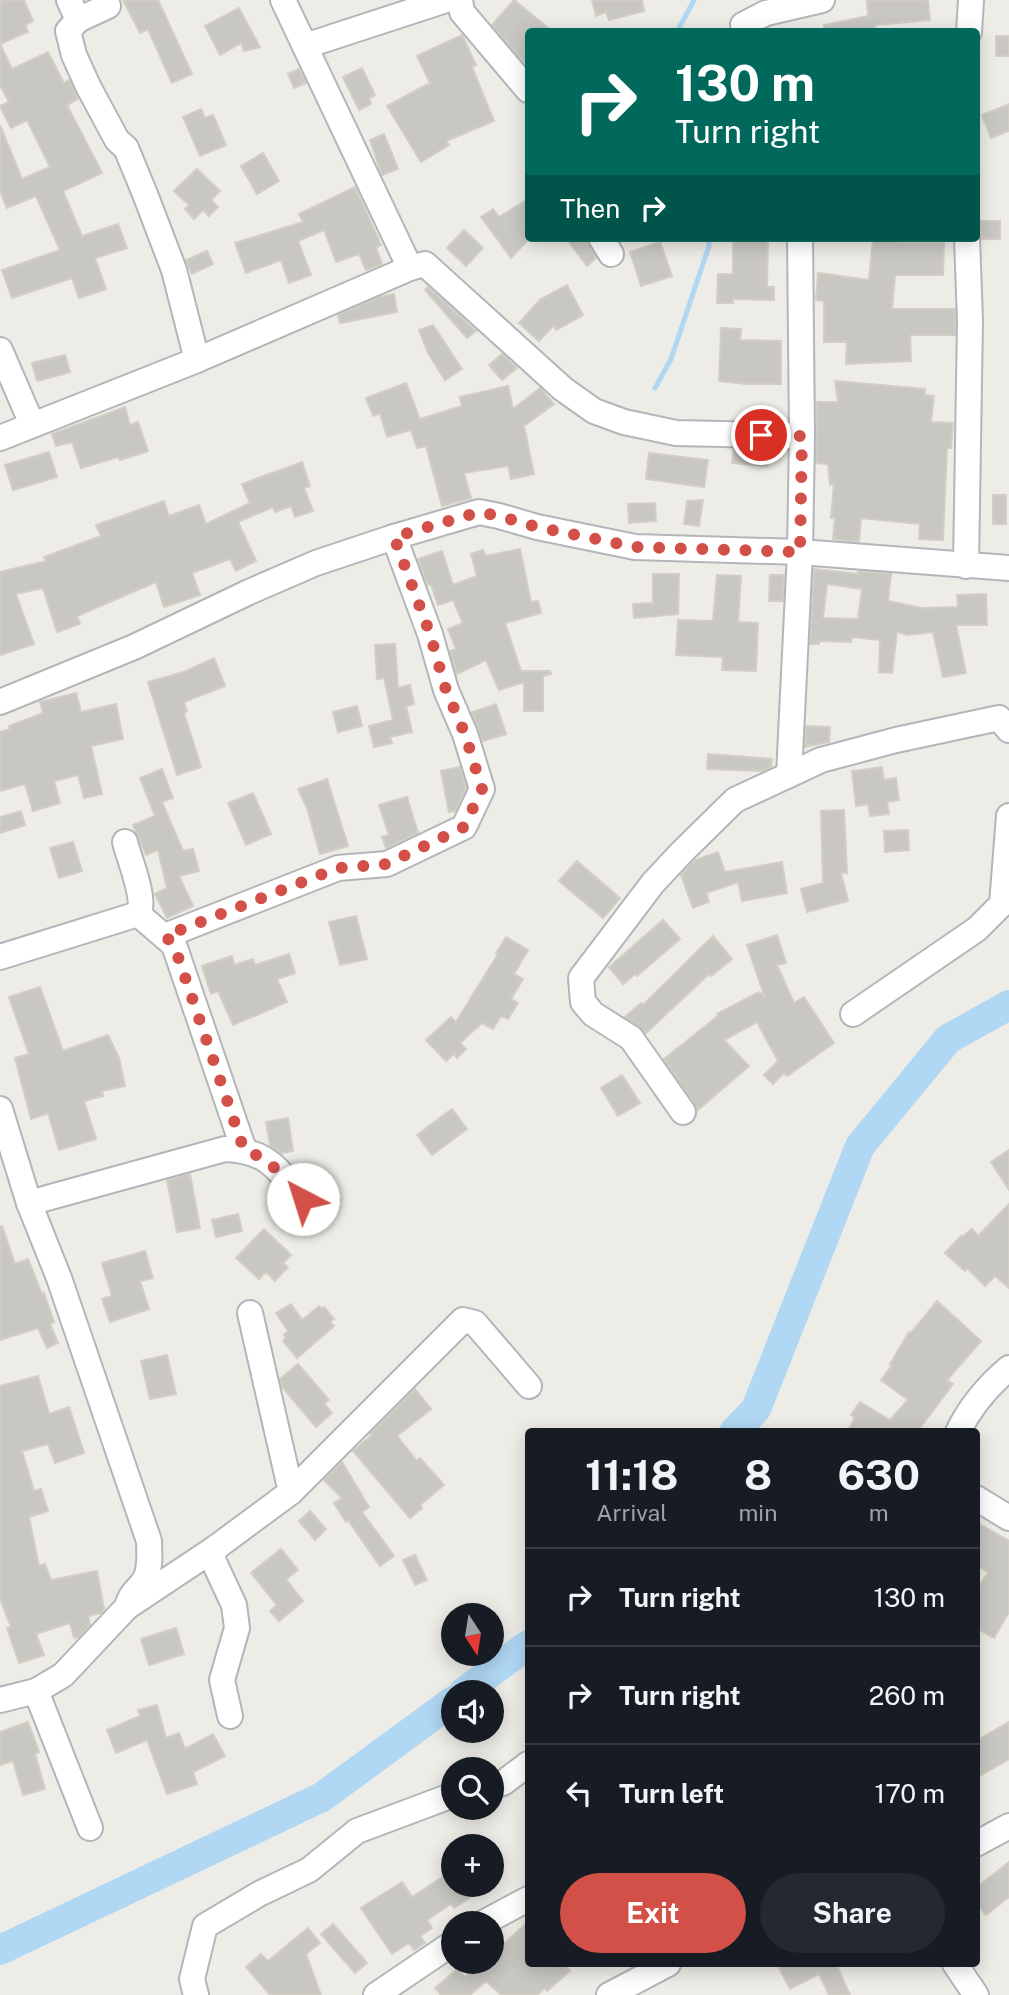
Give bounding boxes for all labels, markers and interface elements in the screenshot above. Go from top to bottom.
text: 130 m [675,54,815,112]
icon: right [560,56,651,147]
text: Turn right [675,113,820,150]
icon: right [634,189,672,227]
text: Then [560,193,620,224]
pin [731,405,791,465]
icon: arrive [742,416,780,454]
position arrow [266,1162,340,1236]
text: 11:18 [585,1450,678,1499]
text: 8 [744,1450,772,1499]
text: 630 [838,1450,920,1499]
text: Arrival [596,1499,667,1526]
text: min [738,1499,777,1526]
text: m [869,1499,889,1526]
icon: right [560,1578,598,1616]
text: Turn right [619,1582,741,1613]
text: 130 m [873,1582,945,1613]
north arrow [441,1603,504,1666]
map controls [441,1603,504,1974]
icon: right [560,1676,598,1714]
button: sound [441,1680,504,1743]
text: Turn right [619,1680,741,1711]
text: 260 m [869,1680,945,1711]
button: search [441,1757,504,1820]
icon: left [560,1774,598,1812]
text: Turn left [619,1778,724,1809]
text: 170 m [875,1778,945,1809]
button: + [441,1834,504,1897]
button: Exit [560,1873,746,1953]
button: Share [760,1873,945,1953]
button: − [441,1911,504,1974]

